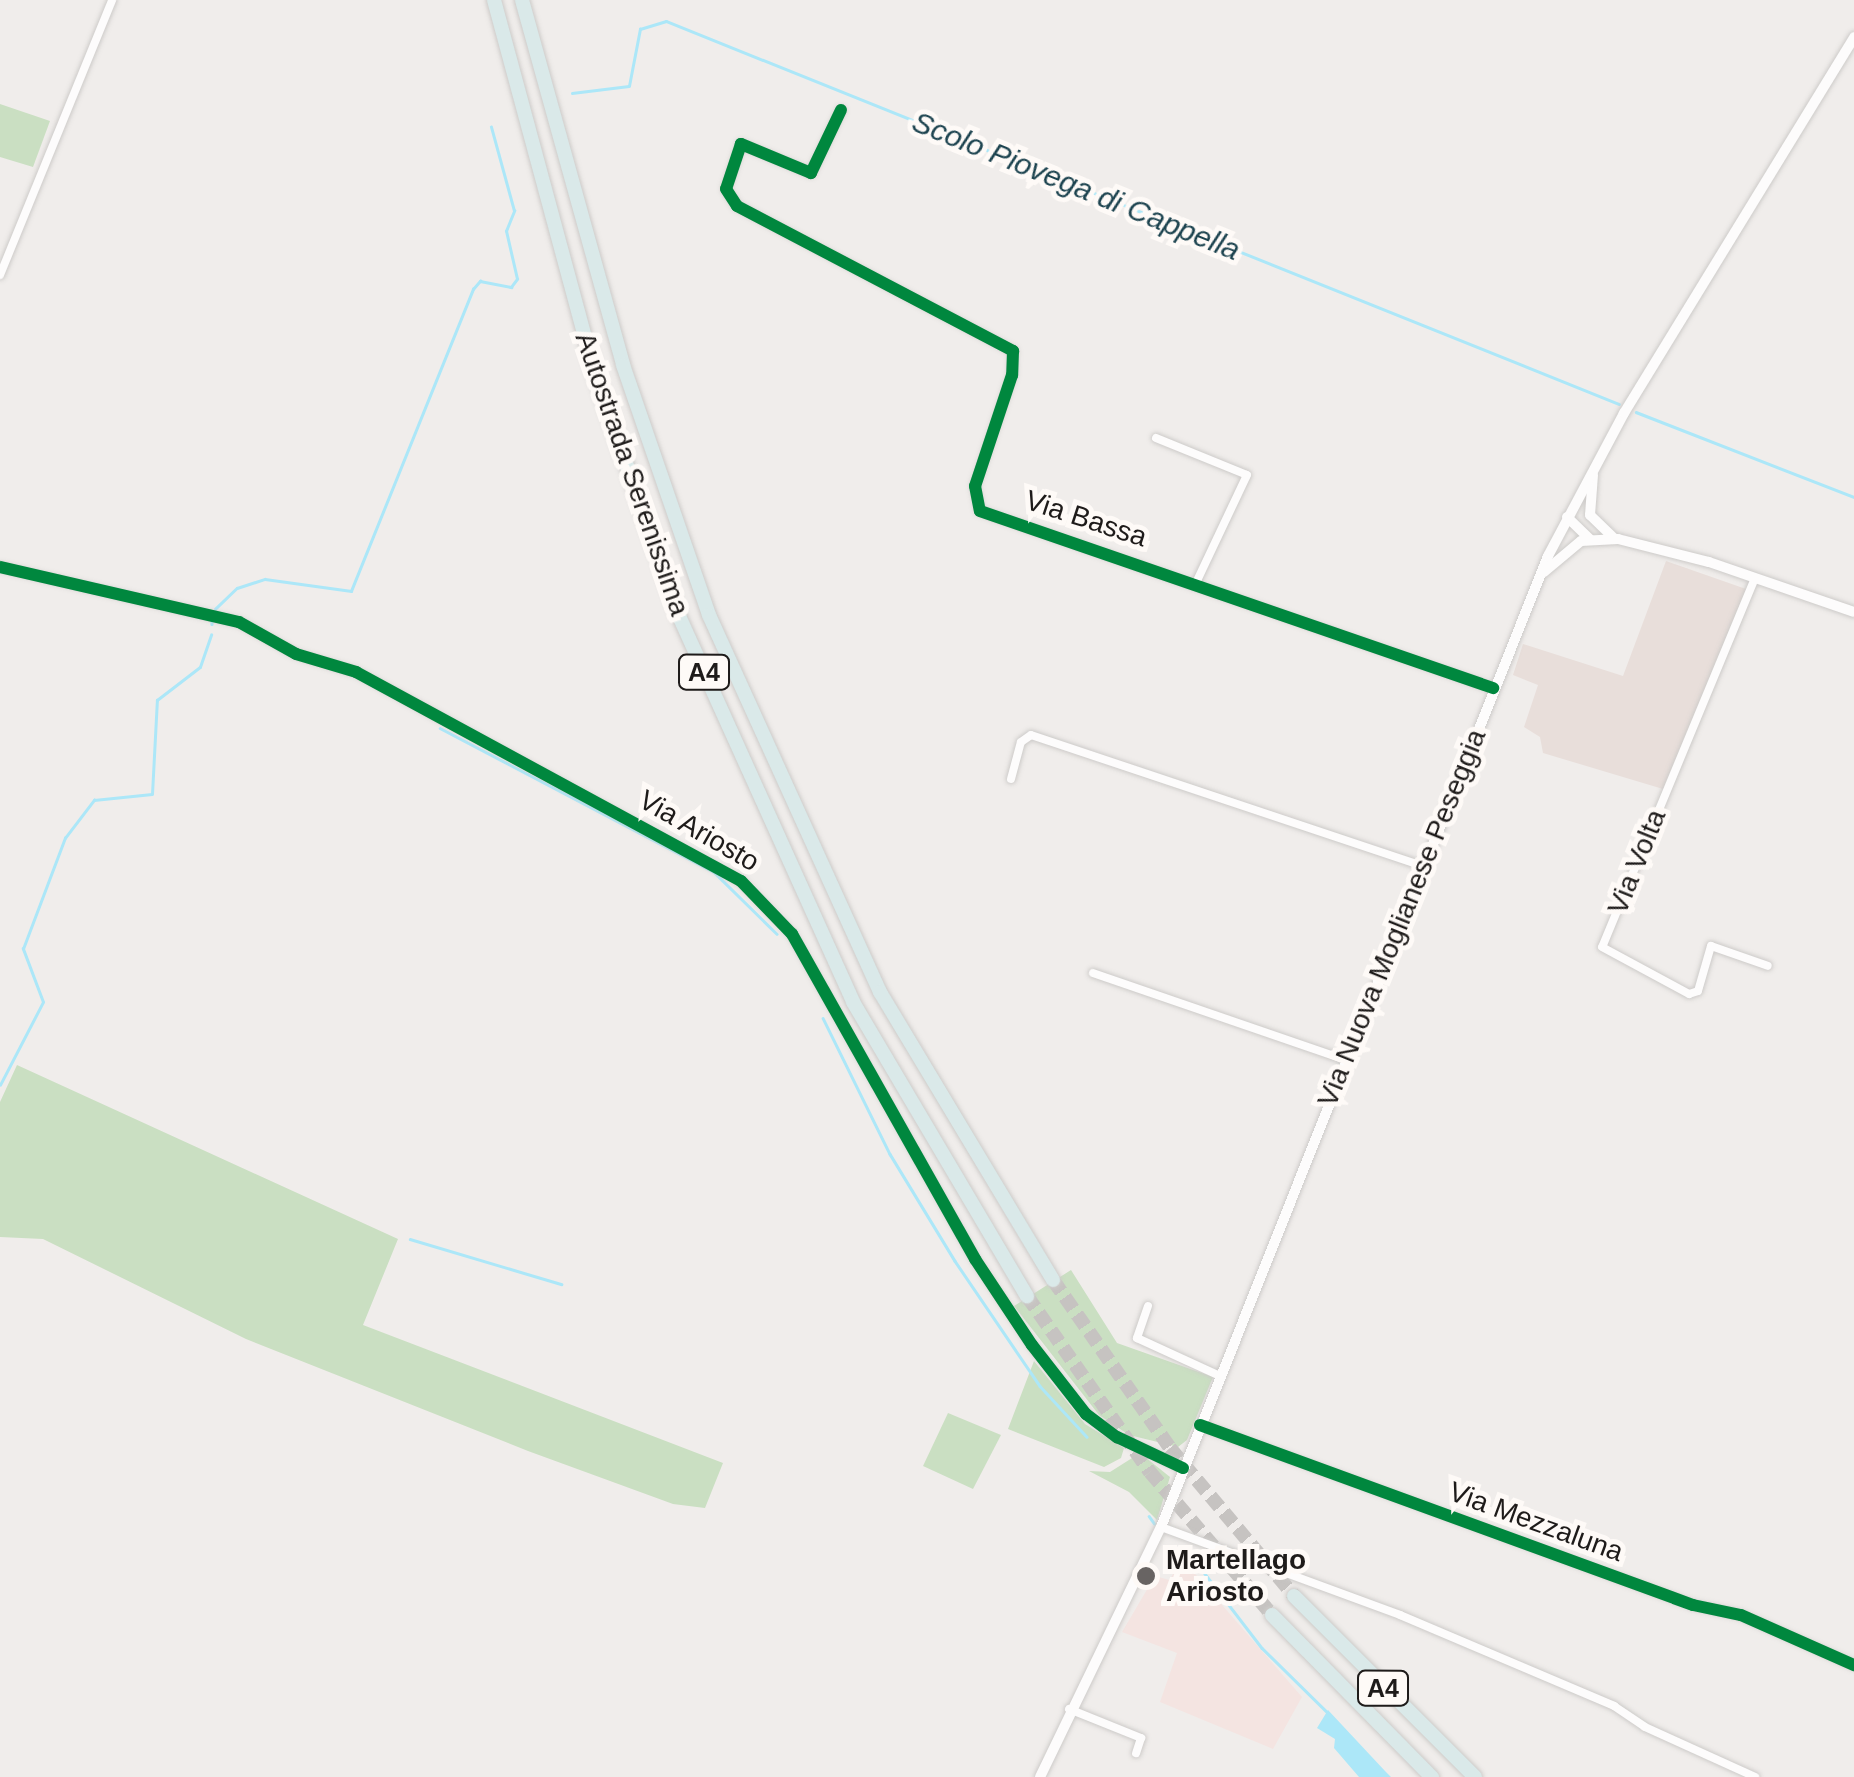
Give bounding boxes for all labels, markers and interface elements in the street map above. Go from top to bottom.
water label: Scolo Piovega di Cappella [907,104,1245,268]
street label: Autostrada Serenissima [568,328,696,620]
street label: Via Bassa [1021,484,1151,554]
road number: A4 [676,652,732,692]
street label: Via Nuova Moglianese Peseggia [1311,724,1493,1112]
street label: Via Ariosto [632,783,766,879]
street label: Via Volta [1601,805,1673,919]
street label: Via Mezzaluna [1444,1475,1628,1569]
place label: Martellago Ariosto [1166,1543,1306,1609]
marker: Martellago Ariosto [1135,1565,1157,1587]
road number: A4 [1356,1668,1410,1708]

